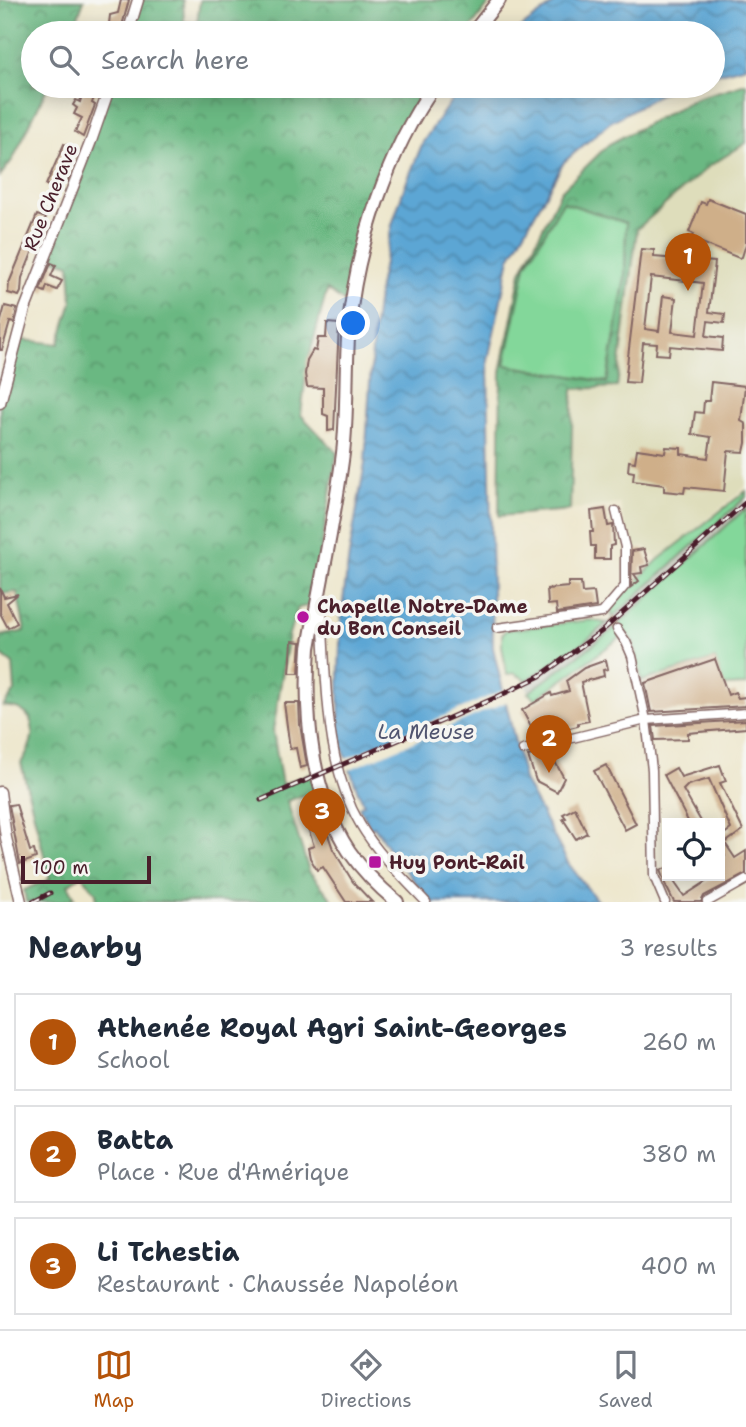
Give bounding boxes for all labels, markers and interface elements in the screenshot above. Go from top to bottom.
search box [21,21,725,98]
icon: search [45,41,83,79]
text: Search here [101,42,250,77]
street label: Rue Cherave [18,140,83,255]
pin: 1 [665,233,711,291]
your location [336,306,370,340]
place label: Chapelle Notre-Dame du Bon Conseil [317,594,528,641]
marker: Chapelle Notre-Dame du Bon Conseil [295,609,311,625]
pin: 2 [526,715,572,773]
water label: La Meuse [377,718,475,746]
pin: 3 [299,788,345,846]
map controls [662,818,725,881]
button: locate [662,818,725,881]
place label: Huy Pont-Rail [389,850,525,875]
scale bar [21,853,150,885]
marker: Huy Pont-Rail [367,854,383,870]
text: 100 m [32,855,89,880]
text: Nearby [28,927,143,968]
text: 3 results [619,933,718,963]
text: Athenée Royal Agri Saint-Georges [97,1010,567,1045]
text: 1 [48,1027,58,1057]
text: 260 m [642,1027,716,1057]
text: School [97,1045,169,1075]
text: Batta [97,1122,173,1157]
text: 2 [45,1139,61,1169]
text: 380 m [641,1139,716,1169]
text: Place · Rue d'Amérique [97,1157,349,1187]
text: Li Tchestia [97,1234,239,1269]
text: 3 [45,1251,61,1281]
text: 400 m [640,1251,716,1281]
text: Restaurant · Chaussée Napoléon [97,1269,459,1299]
tab: Map [93,1346,134,1413]
tab: Directions [321,1346,412,1413]
tab: Saved [599,1346,653,1413]

